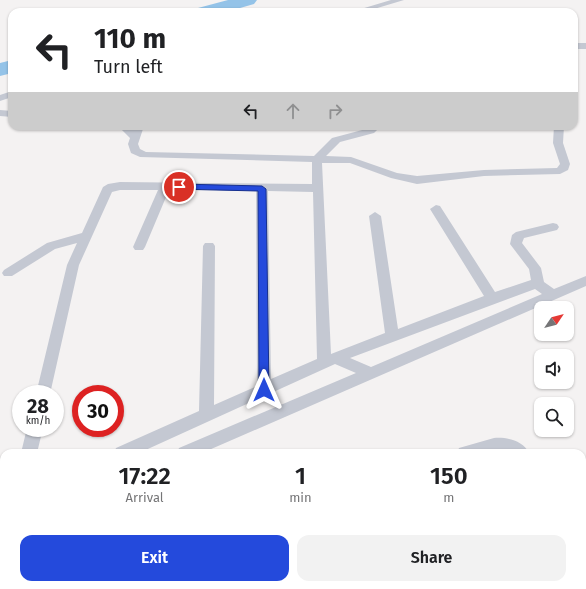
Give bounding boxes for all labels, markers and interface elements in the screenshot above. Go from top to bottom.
text: 110 m [94,22,166,55]
icon: left [28,24,80,76]
text: Turn left [94,56,163,78]
icon: left [240,100,262,122]
icon: ahead [282,100,304,122]
icon: right [324,100,346,122]
pin [162,170,196,204]
icon: arrive [168,176,190,198]
north arrow [534,301,574,341]
map controls [534,301,574,437]
button: sound [534,349,574,389]
position arrow [243,369,285,411]
speed limit sign: 30 [72,385,124,437]
text: 28 [27,394,49,418]
button: search [534,397,574,437]
text: km/h [26,415,50,427]
text: 17:22 [118,462,171,490]
text: 1 [295,462,306,490]
text: 150 [430,462,468,490]
text: Arrival [126,490,164,505]
text: min [289,490,312,505]
text: m [443,490,454,505]
button: Exit [20,535,289,581]
button: Share [297,535,566,581]

